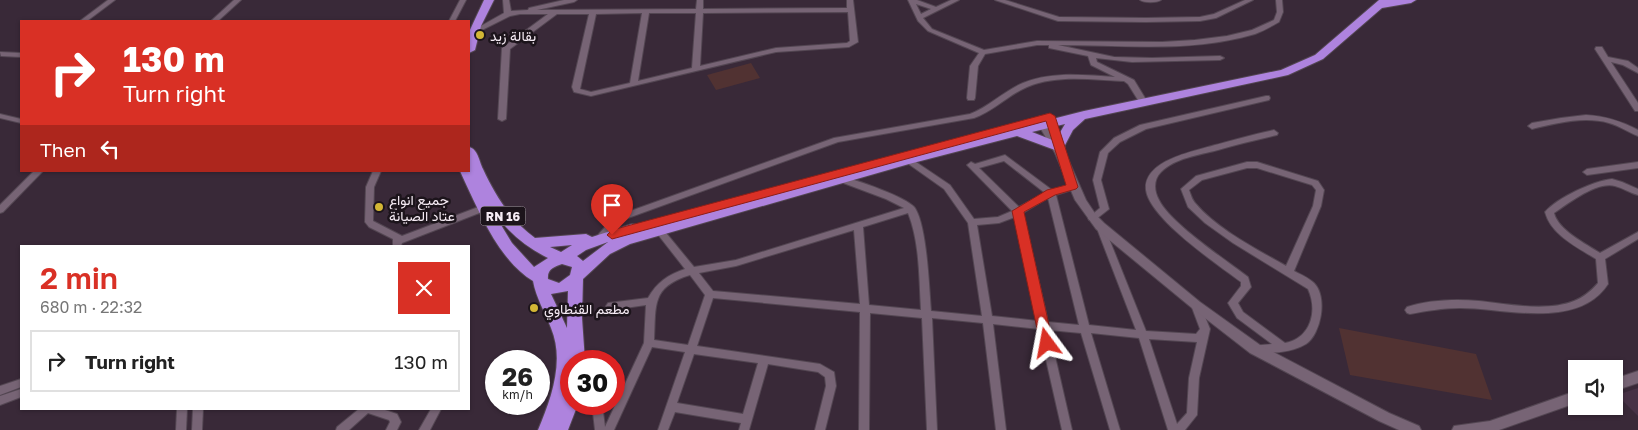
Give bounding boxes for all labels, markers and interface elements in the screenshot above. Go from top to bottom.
place label: بقالة زيد [490,27,536,45]
marker: بقالة زيد [474,29,486,41]
text: 130 m [123,38,225,80]
icon: right [40,40,105,105]
text: Turn right [123,80,226,107]
icon: left [96,135,124,163]
text: Then [40,138,86,161]
pin [591,184,633,235]
place label: جميع انواع عتاد الصيانة [389,191,455,224]
icon: arrive [598,191,626,219]
marker: جميع انواع عتاد الصيانة [373,201,385,213]
road number: RN 16 [480,207,526,226]
text: 2 min [40,260,118,296]
button: close [398,262,450,314]
text: 680 m · 22:32 [40,297,142,317]
place label: مطعم القنطاوي [544,300,629,321]
marker: مطعم القنطاوي [528,302,540,314]
position arrow [1020,316,1072,368]
icon: right [42,347,70,375]
text: Turn right [85,350,175,373]
text: 130 m [394,350,448,373]
speed limit sign: 30 [560,350,625,415]
map controls [1568,360,1623,415]
button: sound [1568,360,1623,415]
text: 26 [502,361,533,392]
text: km/h [502,387,533,402]

